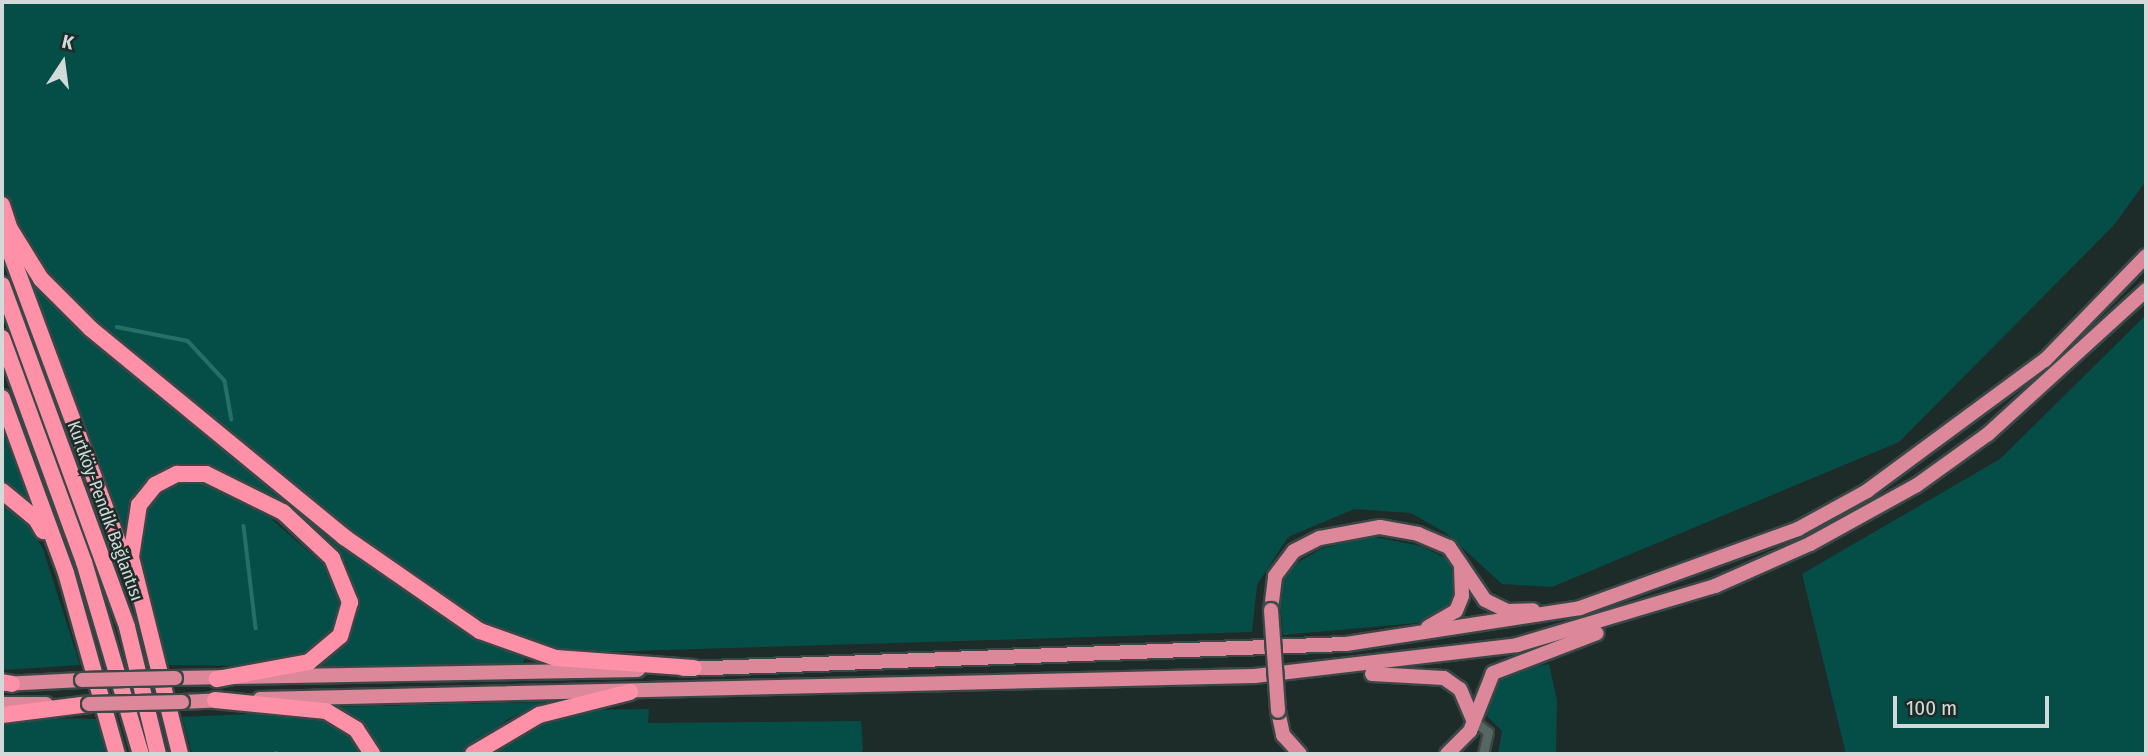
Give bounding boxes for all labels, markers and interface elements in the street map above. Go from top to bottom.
north arrow [28,28,98,98]
text: K [60,30,76,54]
street label: Kurtköy-Pendik Bağlantısı [62,418,148,604]
scale bar [1896,682,2052,726]
text: 100 m [1906,695,1957,721]

